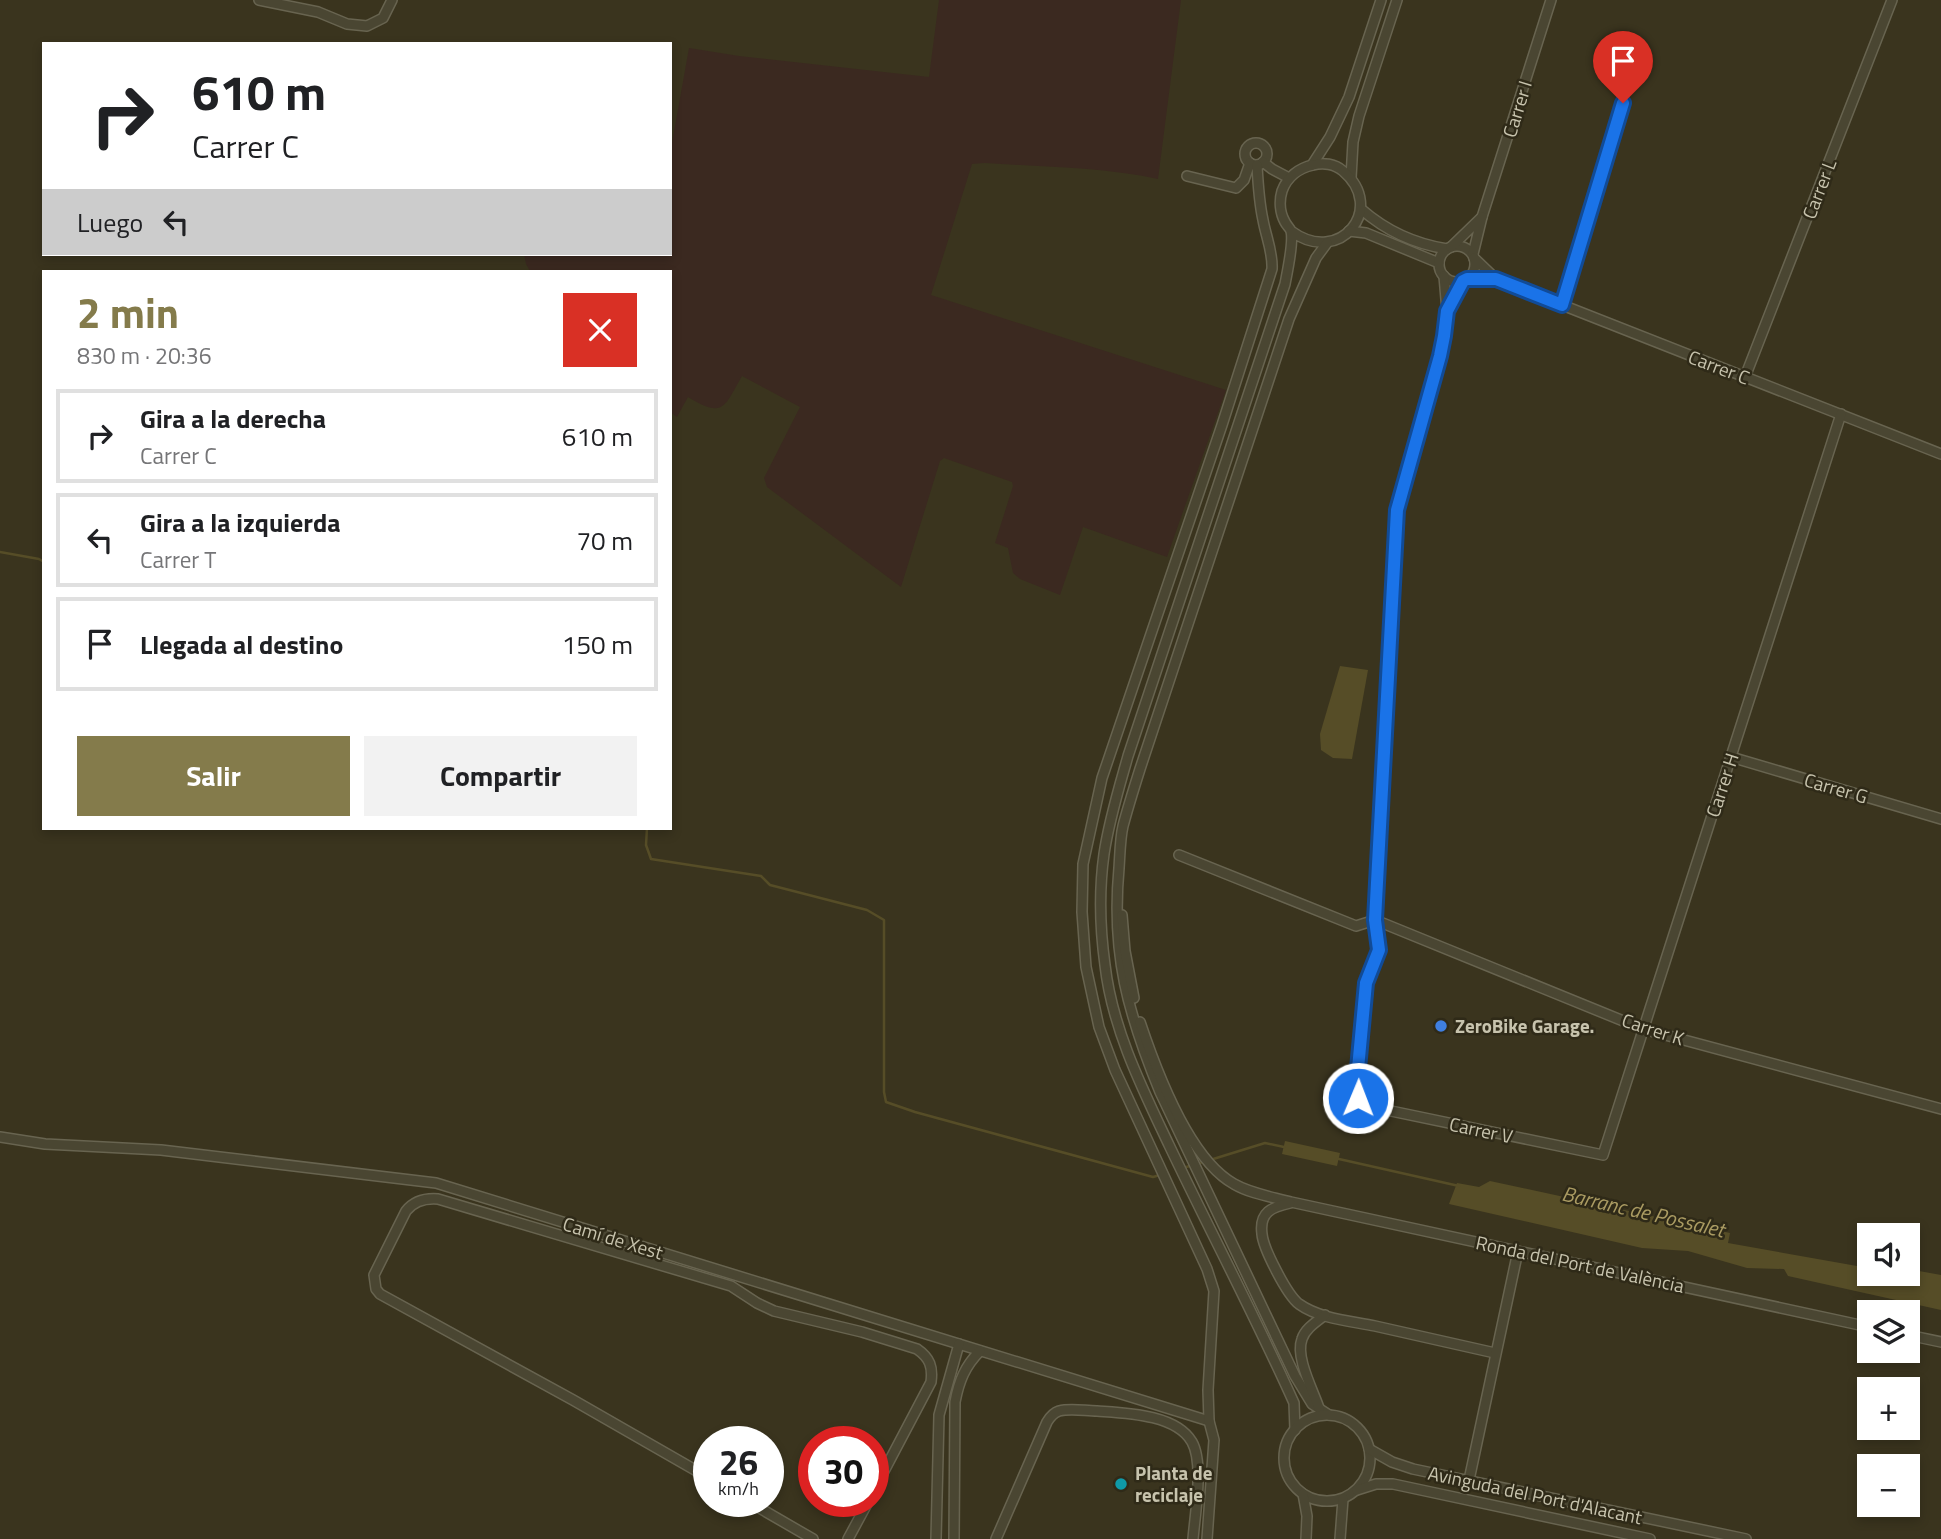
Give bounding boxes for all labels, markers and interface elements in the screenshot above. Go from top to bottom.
pin [1593,31,1653,103]
icon: arrive [1604,42,1642,80]
text: 610 m [192,54,326,129]
icon: right [77,70,168,161]
street label: Carrer I [1494,77,1539,141]
text: Carrer C [192,122,299,170]
street label: Carrer L [1794,155,1843,223]
text: Luego [77,203,143,242]
icon: left [157,203,195,241]
text: 2 min [77,280,179,344]
button: close [563,293,637,367]
text: 830 m · 20:36 [77,338,212,373]
street label: Carrer C [1684,342,1754,391]
text: Gira a la derecha [140,399,326,438]
icon: right [81,417,119,455]
text: 610 m [562,417,633,456]
text: Carrer C [140,438,217,473]
text: Gira a la izquierda [140,503,341,542]
icon: left [81,521,119,559]
text: 70 m [576,521,633,560]
text: Carrer T [140,542,216,577]
icon: arrive [81,625,119,663]
text: Llegada al destino [140,625,343,664]
text: 150 m [562,625,633,664]
button: Salir [77,736,350,816]
button: Compartir [364,736,637,816]
street label: Carrer H [1698,749,1746,821]
street label: Carrer G [1801,765,1871,810]
street label: Carrer K [1618,1005,1688,1052]
place label: ZeroBike Garage. [1455,1011,1594,1040]
marker: ZeroBike Garage. [1433,1018,1449,1034]
position arrow [1321,1061,1395,1135]
street label: Carrer V [1447,1109,1516,1150]
water label: Barranc de Possalet [1559,1177,1730,1246]
street label: Camí de Xest [560,1209,667,1267]
map controls [1857,1223,1920,1517]
button: sound [1857,1223,1920,1286]
street label: Ronda del Port de València [1473,1227,1687,1300]
button: layers [1857,1300,1920,1363]
button: + [1857,1377,1920,1440]
speed limit sign: 30 [798,1426,889,1517]
text: 26 [719,1435,758,1489]
button: − [1857,1454,1920,1517]
place label: Planta de reciclaje [1135,1458,1213,1509]
street label: Avinguda del Port d'Alacant [1425,1458,1645,1531]
text: km/h [718,1475,759,1502]
marker: Planta de reciclaje [1113,1476,1129,1492]

